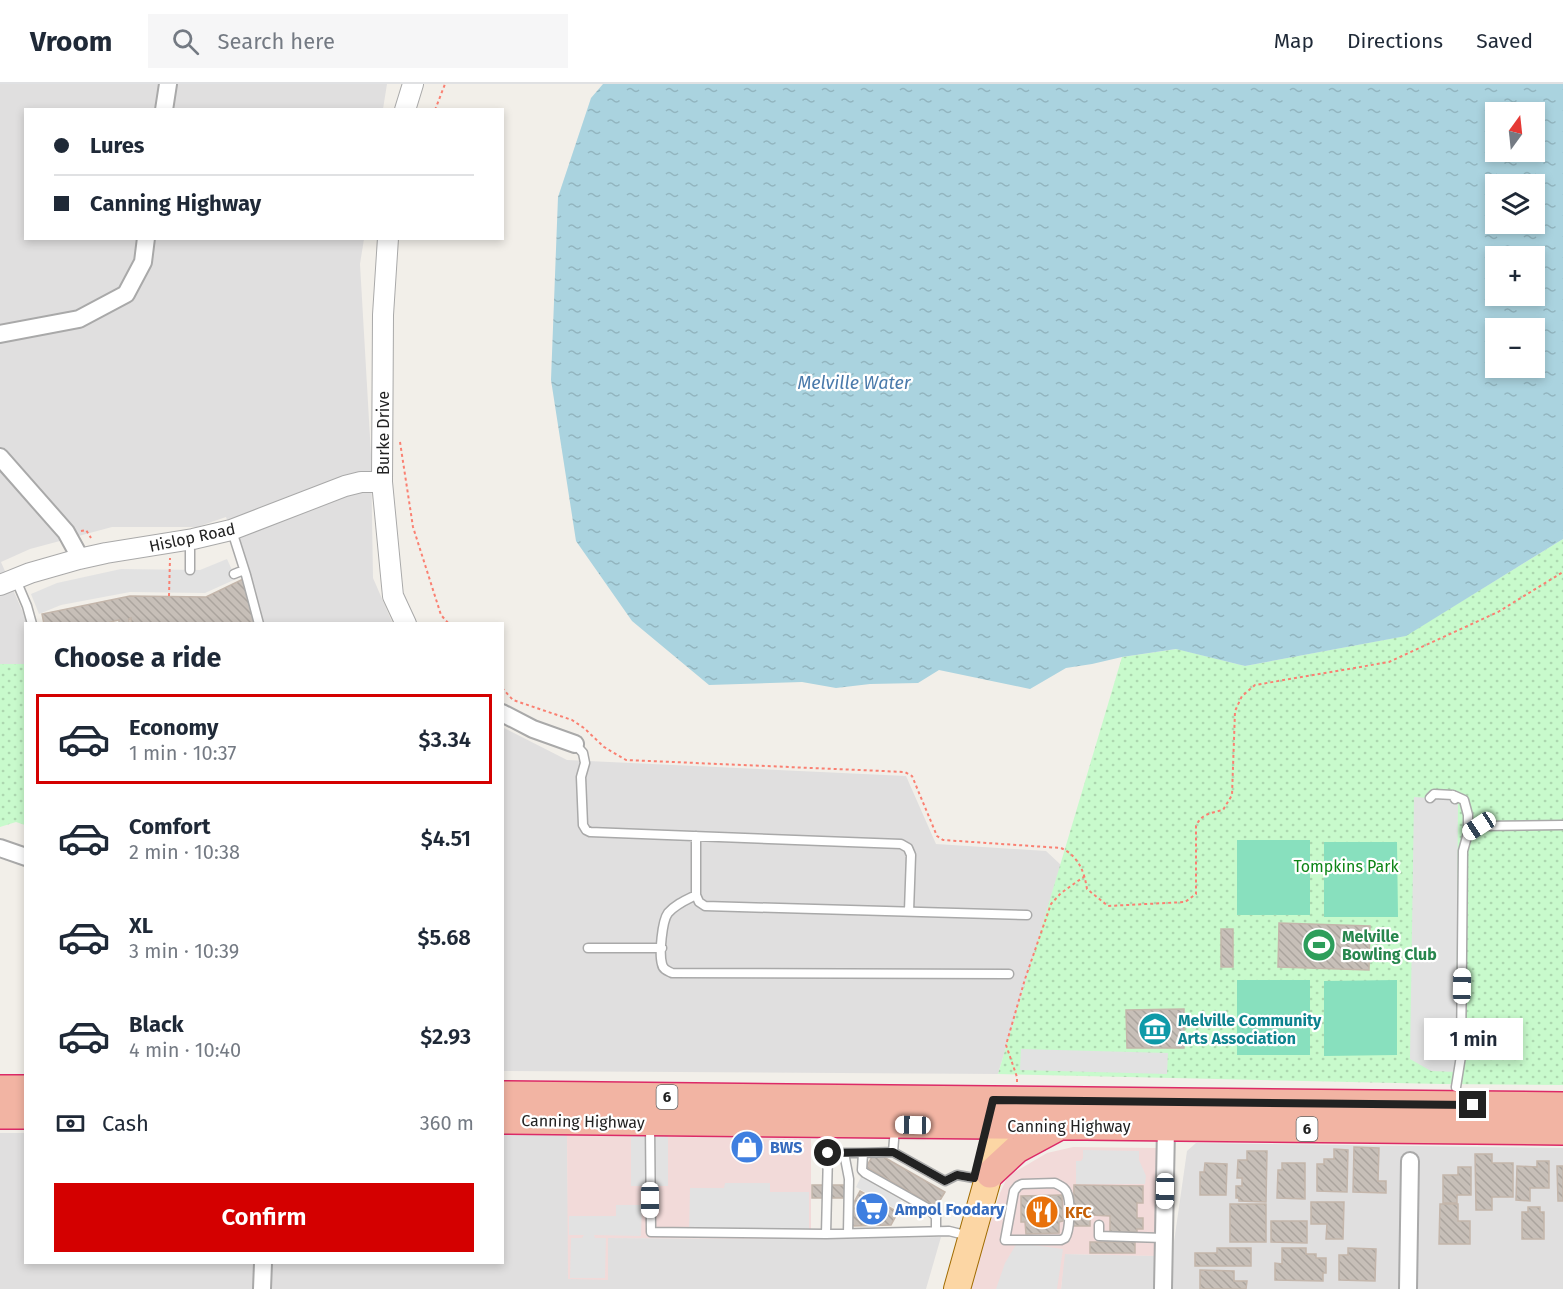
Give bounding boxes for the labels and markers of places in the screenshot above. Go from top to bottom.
sports icon: Melville Bowling Club [1301,927,1337,963]
place label: Melville Bowling Club [1342,927,1437,964]
museum icon: Melville Community Arts Association [1137,1011,1173,1047]
place label: Melville Community Arts Association [1177,1011,1322,1048]
shop icon: BWS [729,1129,765,1165]
place label: BWS [770,1138,802,1157]
supermarket icon: Ampol Foodary [854,1191,890,1227]
restaurant icon: KFC [1024,1194,1060,1230]
place label: Ampol Foodary [894,1200,1005,1219]
place label: KFC [1065,1203,1093,1222]

